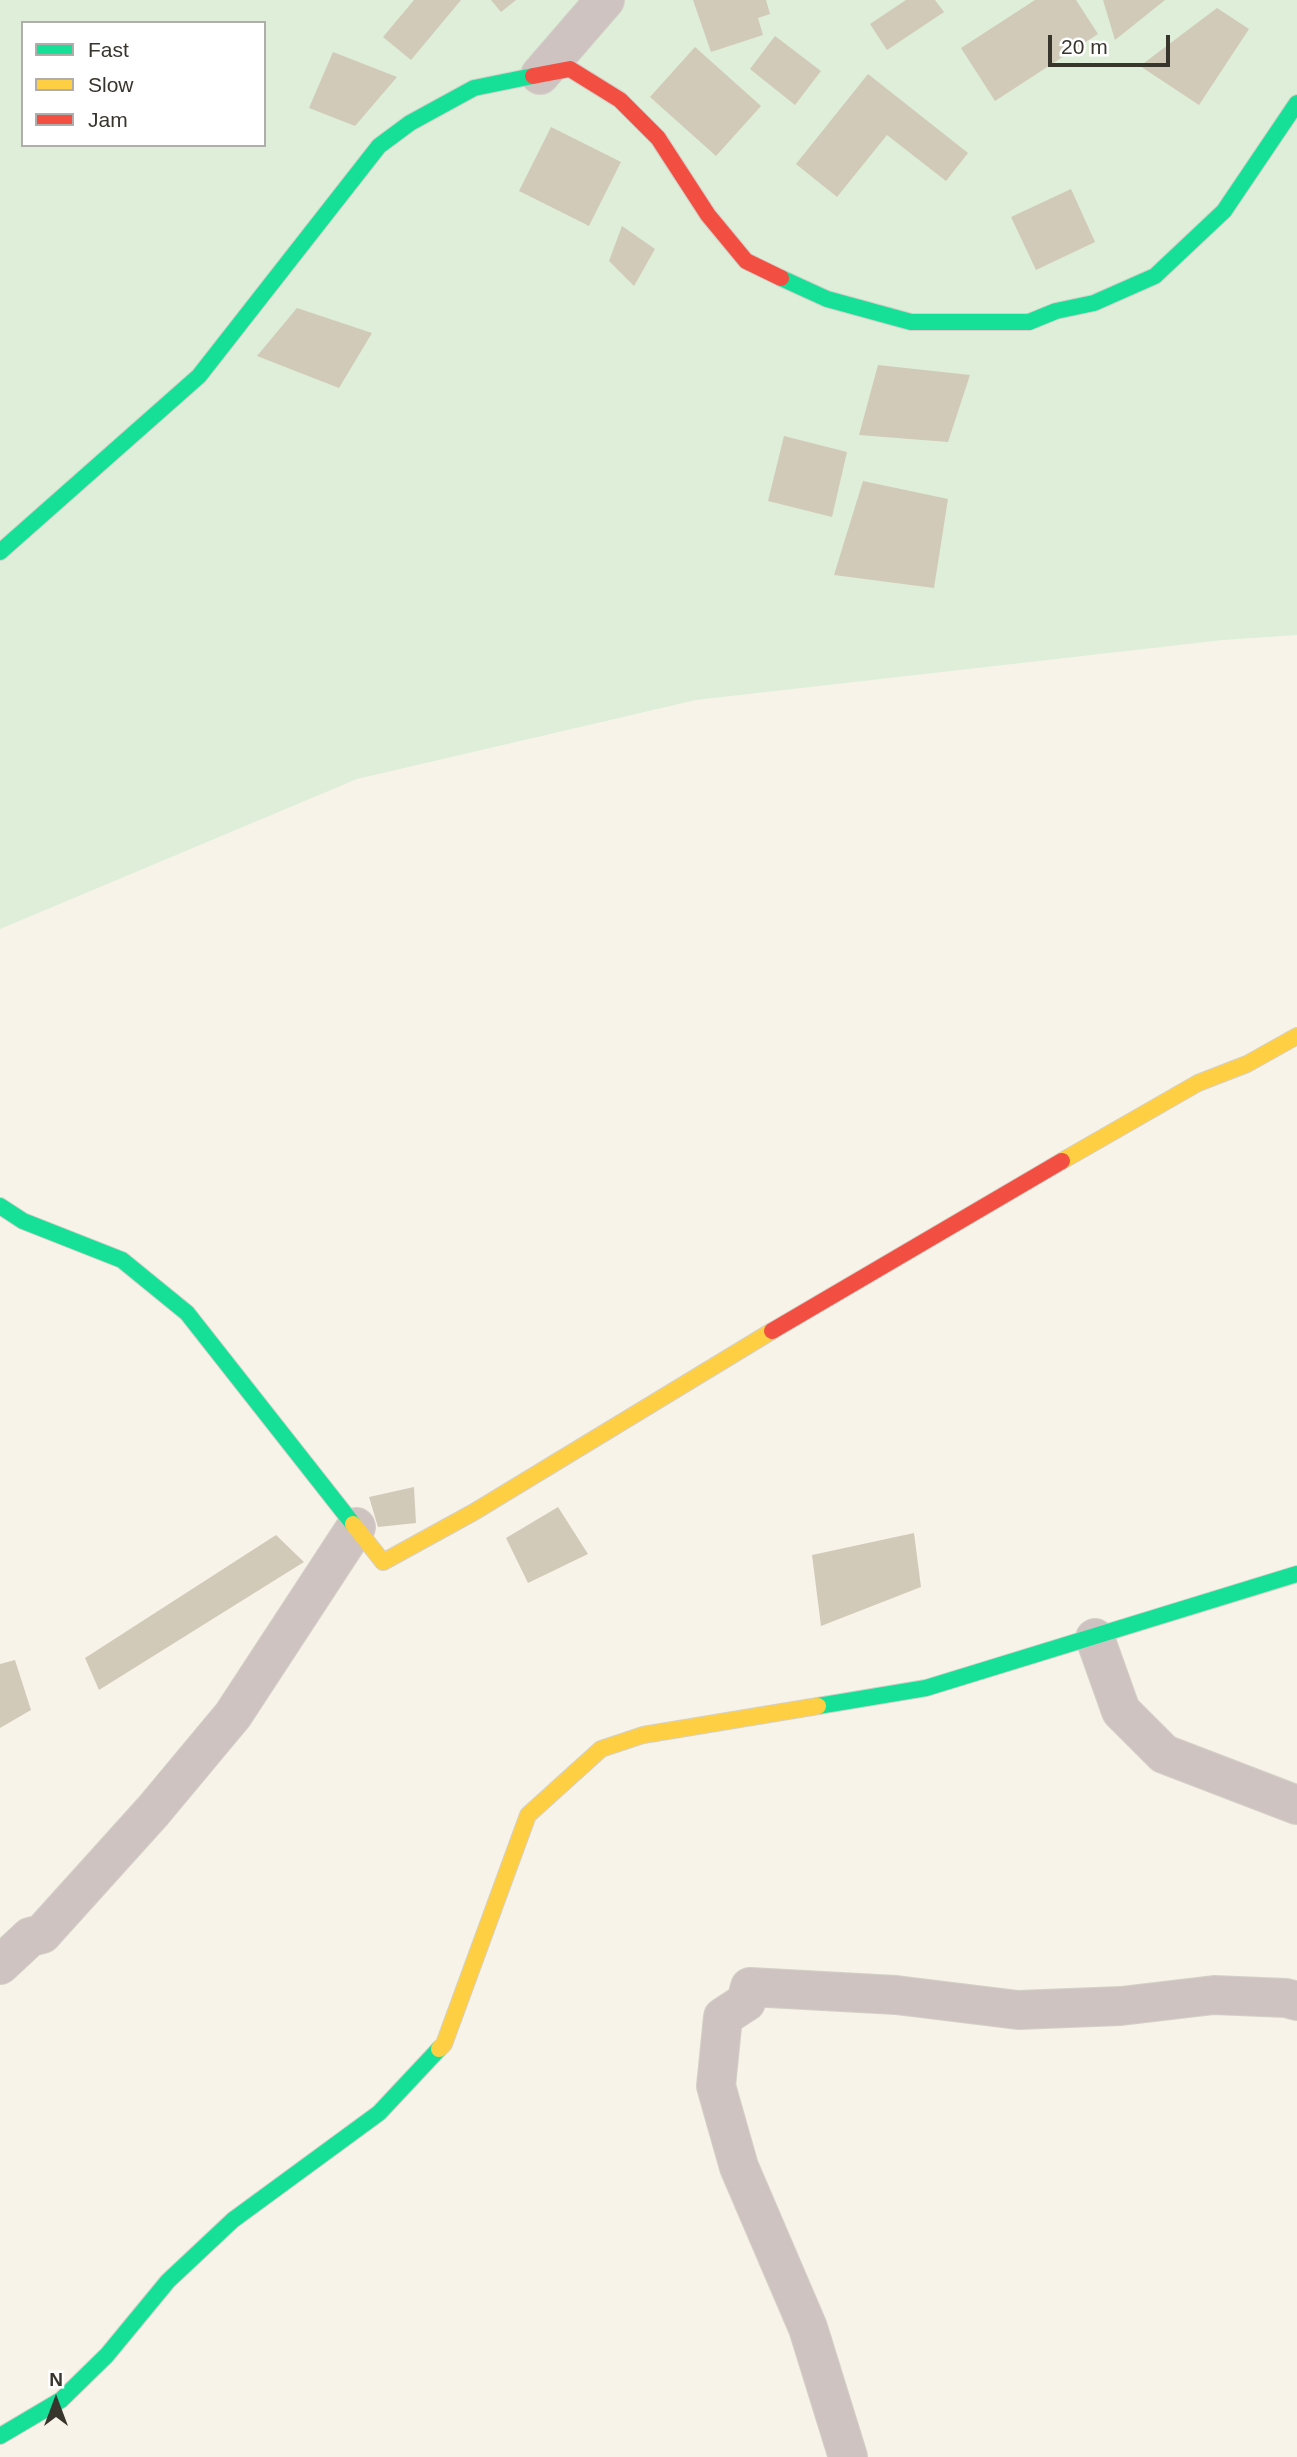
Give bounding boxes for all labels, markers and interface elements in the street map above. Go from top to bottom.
legend [21,21,266,147]
scale bar [1052,21,1174,65]
text: 20 m [1061,35,1108,58]
text: Fast [88,38,129,61]
text: Slow [88,73,134,96]
text: Jam [88,108,128,131]
north arrow [21,2366,91,2436]
text: N [49,2369,63,2390]

